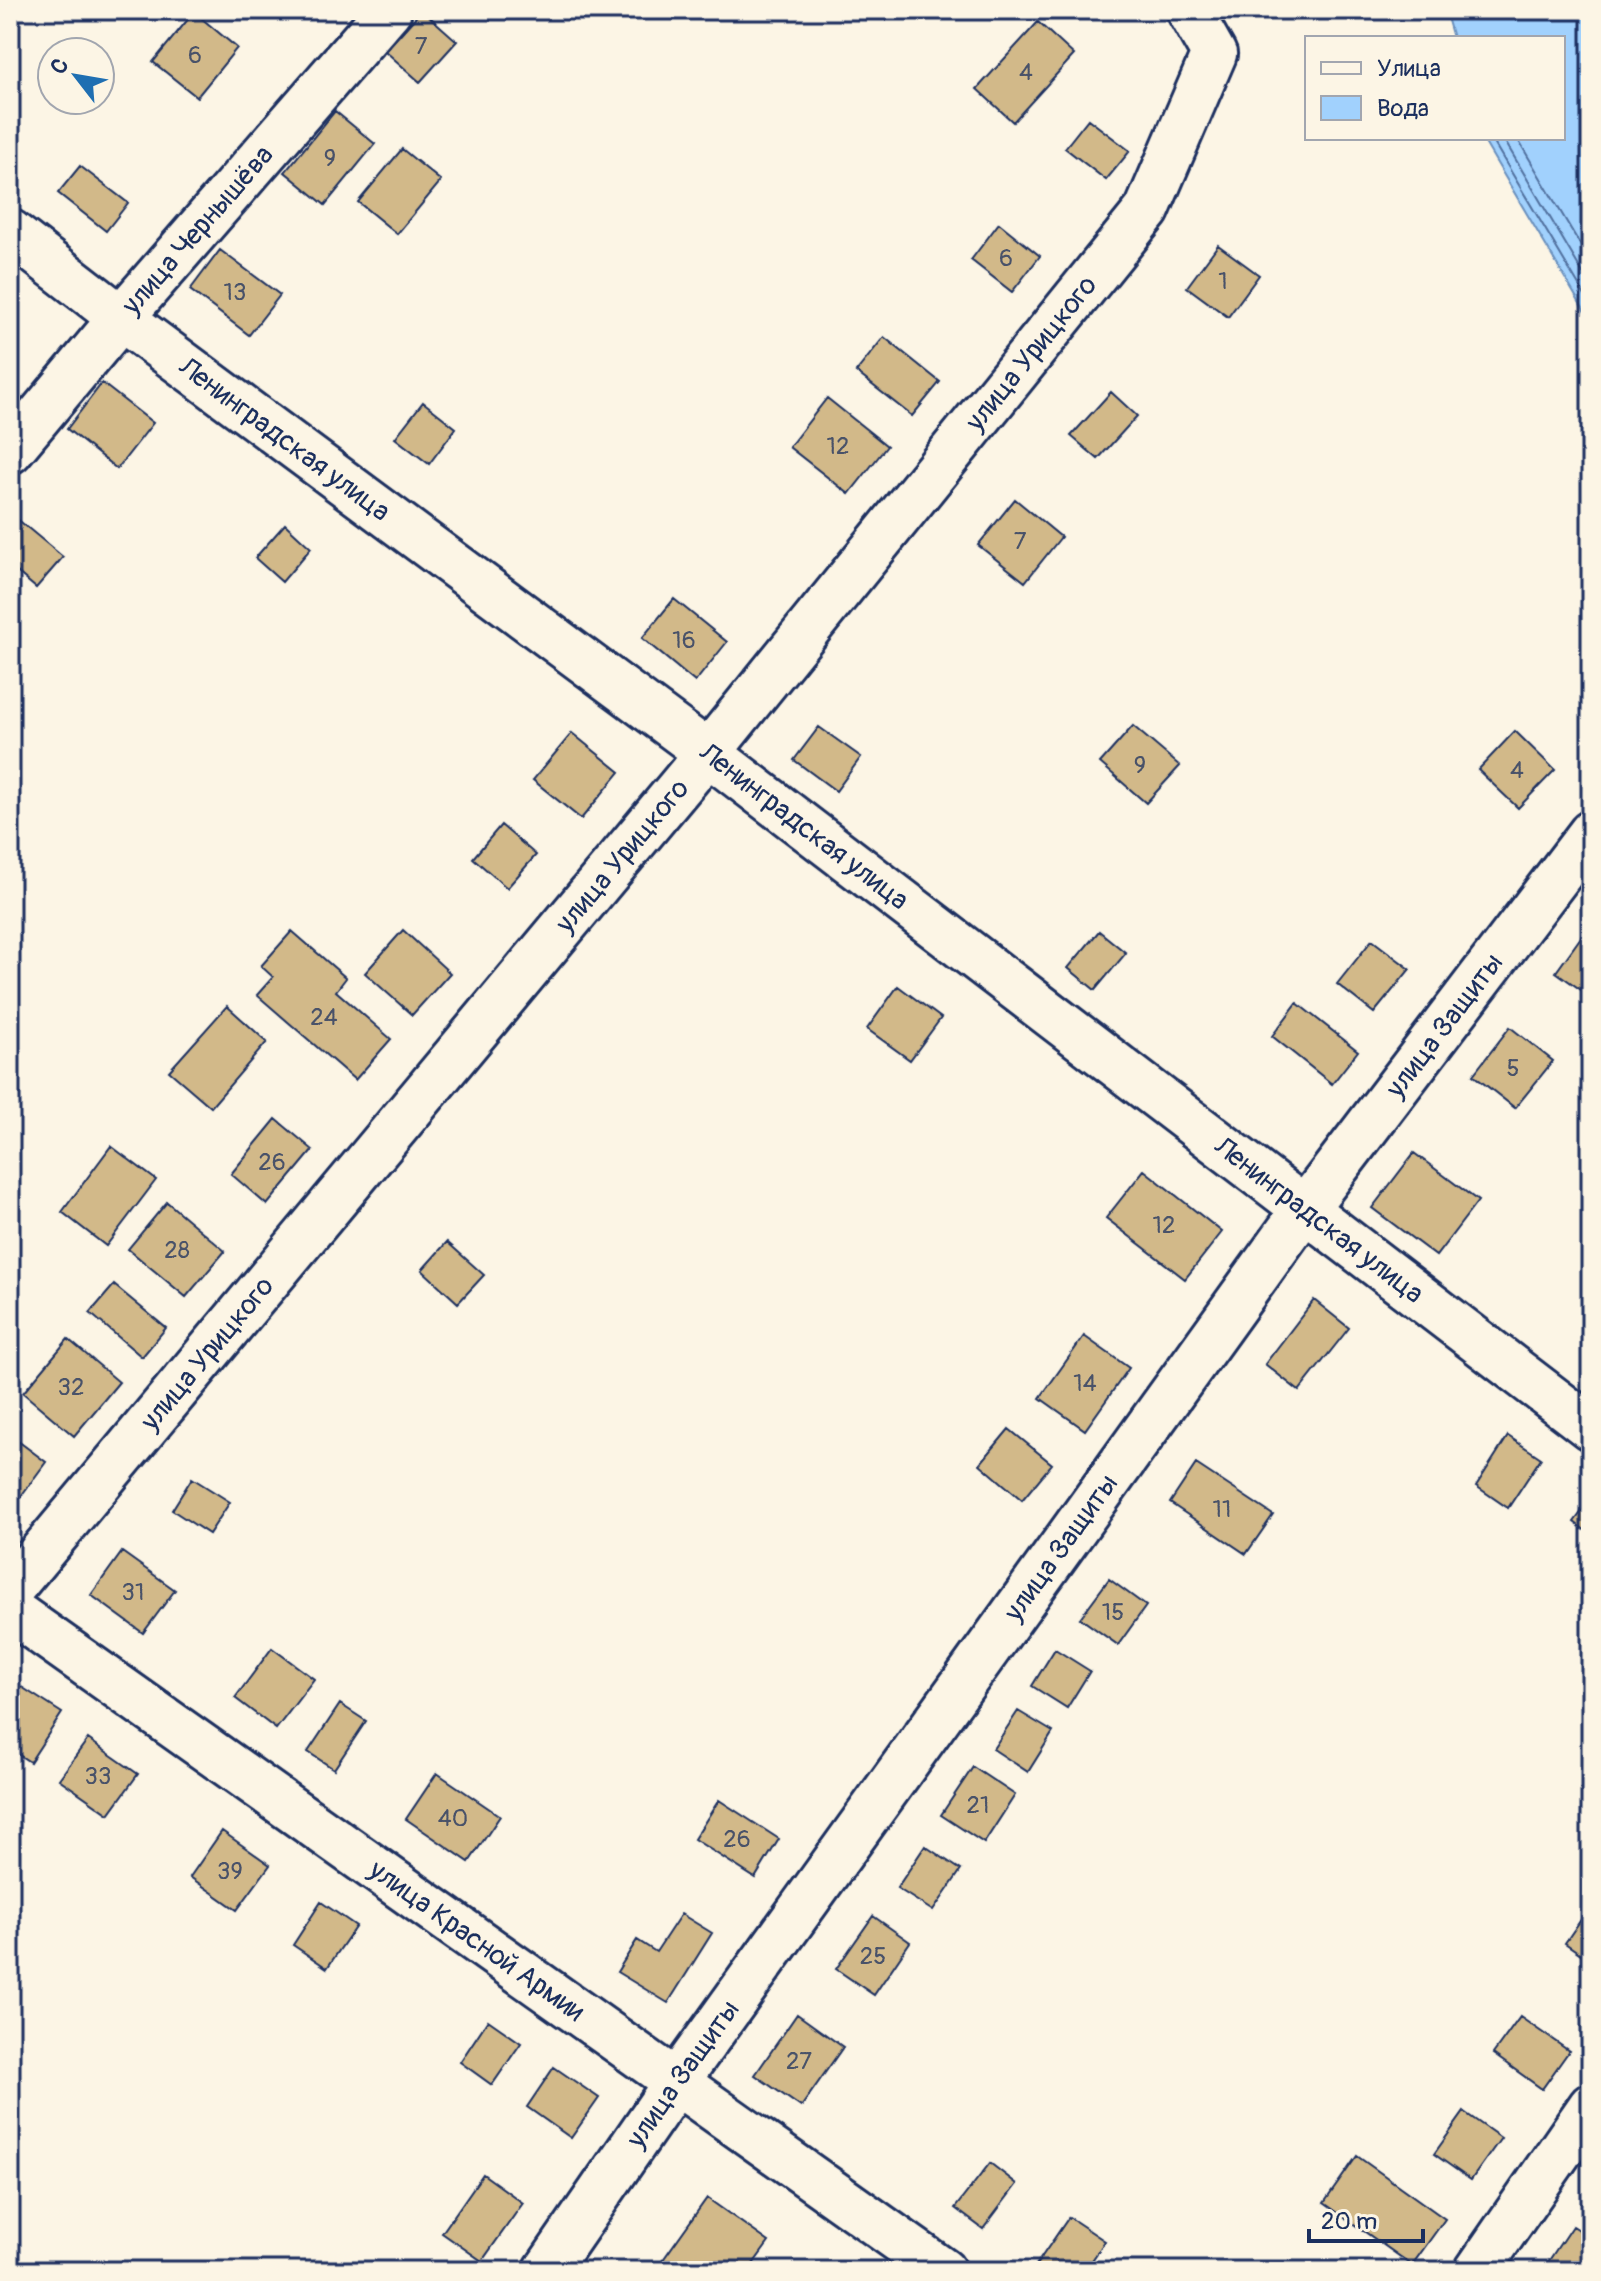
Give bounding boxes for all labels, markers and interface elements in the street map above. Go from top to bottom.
house number: 7 [415,32,428,61]
north arrow [36,36,116,116]
legend [1305,36,1565,140]
house number: 6 [188,41,202,70]
text: С [44,53,75,79]
text: Улица [1377,54,1441,83]
house number: 4 [1019,58,1033,87]
text: Вода [1377,94,1429,123]
street label: улица Чернышёва [114,138,281,323]
house number: 9 [324,144,336,173]
house number: 6 [999,244,1013,273]
house number: 1 [1218,267,1228,296]
street label: улица Урицкого [957,268,1105,439]
house number: 13 [224,278,246,307]
street label: Ленинградская улица [171,349,397,529]
house number: 12 [827,432,849,461]
house number: 7 [1014,527,1027,556]
house number: 16 [672,626,696,655]
street label: Ленинградская улица [692,735,916,918]
house number: 9 [1134,751,1146,780]
house number: 4 [1510,756,1524,785]
street label: улица Урицкого [547,772,697,941]
street label: улица Защиты [1378,946,1511,1106]
house number: 24 [310,1003,338,1032]
house number: 5 [1506,1054,1520,1083]
street label: Ленинградская улица [1206,1128,1431,1311]
house number: 26 [258,1148,286,1177]
house number: 12 [1153,1211,1175,1240]
house number: 28 [164,1236,190,1265]
street label: улица Урицкого [132,1269,282,1438]
house number: 14 [1073,1369,1097,1398]
house number: 32 [58,1373,84,1402]
street label: улица Защиты [996,1467,1126,1629]
house number: 11 [1213,1495,1231,1524]
house number: 31 [122,1578,144,1607]
house number: 15 [1102,1598,1124,1627]
house number: 33 [85,1762,111,1791]
house number: 21 [967,1791,989,1820]
house number: 40 [438,1804,468,1833]
house number: 26 [723,1825,751,1854]
street label: улица Красной Армии [361,1852,591,2029]
house number: 39 [217,1857,243,1886]
house number: 25 [860,1942,886,1971]
street label: улица Защиты [618,1993,747,2155]
house number: 27 [786,2047,812,2076]
scale bar [1309,2193,1423,2243]
text: 20 m [1321,2207,1377,2236]

